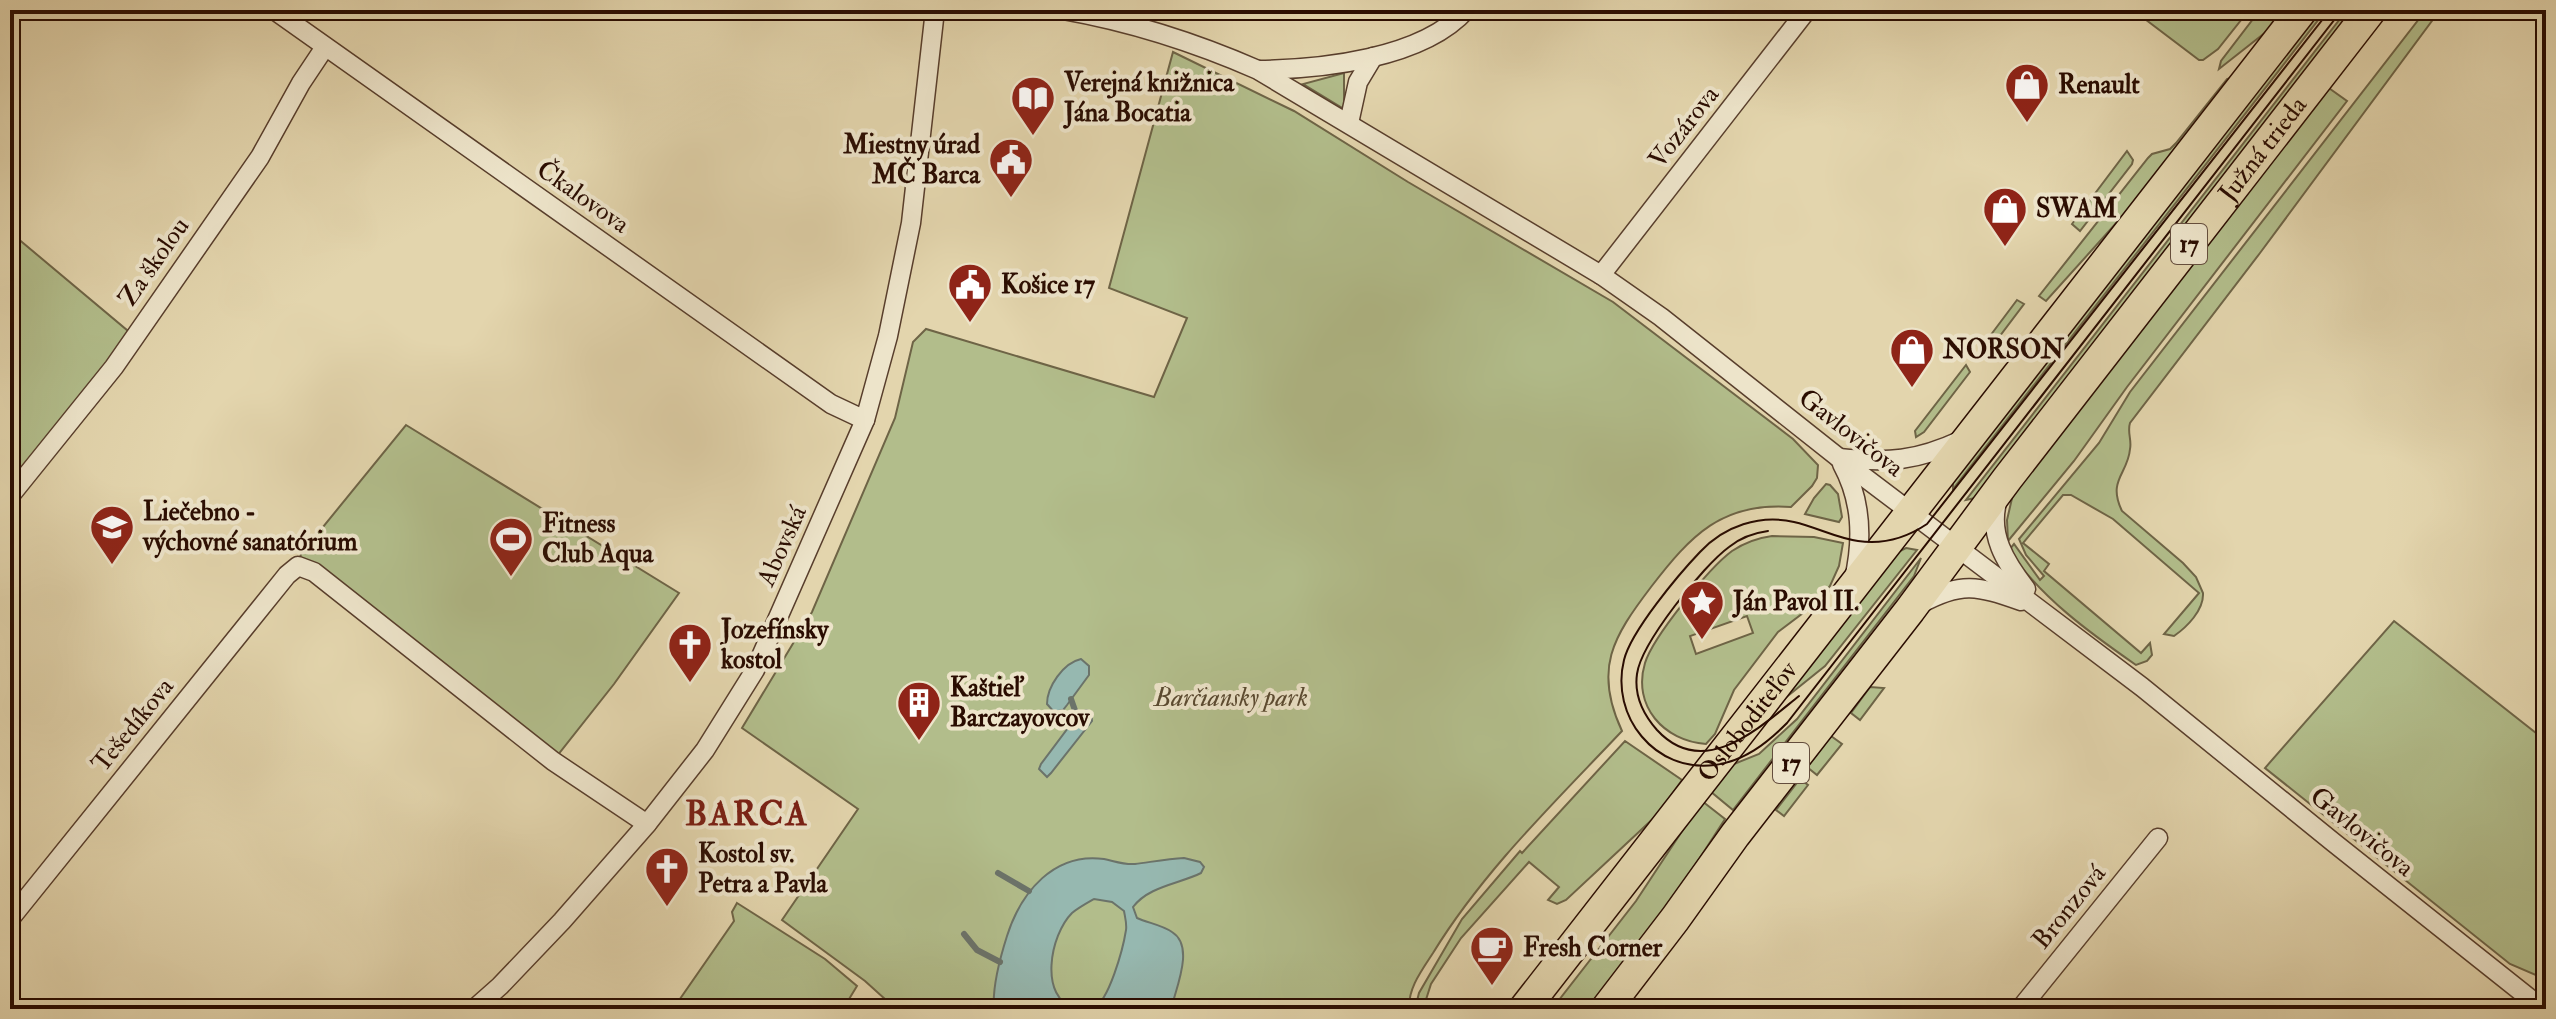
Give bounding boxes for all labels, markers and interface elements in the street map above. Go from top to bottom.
shop icon: Renault [2003,61,2051,124]
place label: Verejná knižnica Jána Bocatia [1062,67,1235,129]
place label: Renault [2058,69,2140,101]
library icon: Verejná knižnica Jána Bocatia [1009,74,1057,137]
street label: Vozárova [1642,79,1726,175]
street label: Južná trieda [2211,90,2314,209]
place label: Miestny úrad MČ Barca [842,129,981,191]
public building icon: Miestny úrad MČ Barca [987,136,1035,199]
street label: Čkalovova [530,151,638,241]
shop icon: SWAM [1981,185,2029,248]
place label: SWAM [2036,193,2117,225]
street label: Za školou [112,211,196,313]
road number: 17 [2171,224,2207,264]
public building icon: Košice 17 [946,261,994,324]
place label: Košice 17 [1001,269,1095,301]
shop icon: NORSON [1888,326,1936,389]
place label: NORSON [1942,334,2065,366]
street label: Gavlovičova [1792,382,1910,484]
place label: Liečebno - výchovné sanatórium [142,496,358,559]
street label: Abovská [750,501,814,592]
school or university icon: Liečebno - výchovné sanatórium [88,503,136,566]
place label: Fitness Club Aqua [542,508,655,571]
sports icon: Fitness Club Aqua [487,515,535,578]
place icon: Ján Pavol II. [1678,578,1726,641]
place label: Ján Pavol II. [1731,586,1859,618]
place label: Jozefínsky kostol [719,614,830,676]
church icon: Jozefínsky kostol [666,621,714,684]
street label: Osloboditeľov [1691,655,1805,789]
street label: Tešedíkova [85,671,181,779]
place label: Kaštieľ Barczayovcov [950,672,1091,735]
building icon: Kaštieľ Barczayovcov [895,679,943,742]
park label: Barčiansky park [1152,682,1308,714]
road number: 17 [1773,743,1809,783]
street label: Gavlovičova [2304,780,2421,884]
district label: BARCA [685,793,809,836]
place label: Kostol sv. Petra a Pavla [698,838,828,900]
church icon: Kostol sv. Petra a Pavla [643,845,691,908]
street label: Bronzová [2025,858,2113,956]
cafe icon: Fresh Corner [1468,924,1516,987]
place label: Fresh Corner [1523,932,1663,964]

